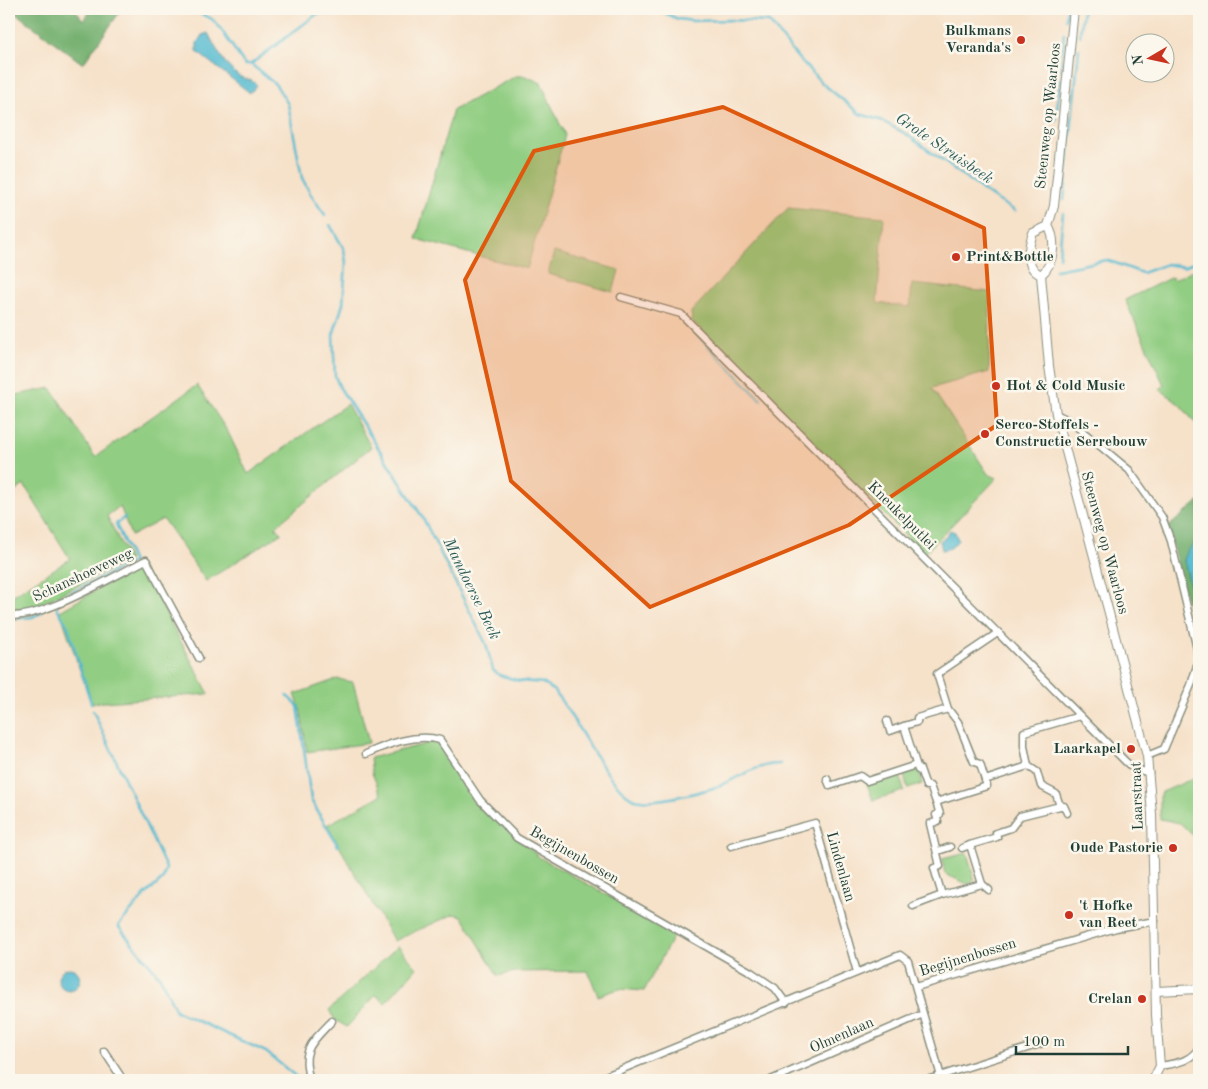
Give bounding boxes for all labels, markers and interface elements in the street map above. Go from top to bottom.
place label: Bulkmans Veranda's [945,24,1011,56]
north arrow [1126,32,1176,82]
marker: Bulkmans Veranda's [1015,34,1027,46]
street label: Steenweg op Waarloos [1034,42,1064,190]
text: N [1130,53,1146,66]
water label: Grote Struisbeek [892,110,996,188]
place label: Print&Bottle [966,250,1054,265]
marker: Print&Bottle [950,251,962,263]
place label: Hot & Cold Music [1006,379,1125,394]
marker: Hot & Cold Music [990,380,1002,392]
place label: Serco-Stoffels - Constructie Serrebouw [995,418,1148,450]
marker: Serco-Stoffels - Constructie Serrebouw [979,428,991,440]
street label: Steenweg op Waarloos [1078,470,1130,616]
street label: Kneukelputlei [864,479,938,553]
water label: Mandoerse Beek [439,535,503,643]
street label: Schanshoeveweg [31,546,135,606]
place label: Laarkapel [1053,742,1121,757]
marker: Laarkapel [1125,743,1137,755]
street label: Laarstraat [1129,761,1147,831]
street label: Begijnenbossen [527,824,621,888]
street label: Lindenlaan [823,830,857,904]
place label: Oude Pastorie [1070,841,1163,856]
marker: Oude Pastorie [1167,842,1179,854]
place label: 't Hofke van Reet [1079,899,1138,931]
marker: 't Hofke van Reet [1063,909,1075,921]
street label: Begijnenbossen [918,936,1018,980]
place label: Crelan [1088,992,1132,1007]
marker: Crelan [1136,993,1148,1005]
street label: Olmenlaan [808,1015,876,1057]
scale bar [1016,1024,1128,1056]
text: 100 m [1023,1035,1065,1050]

